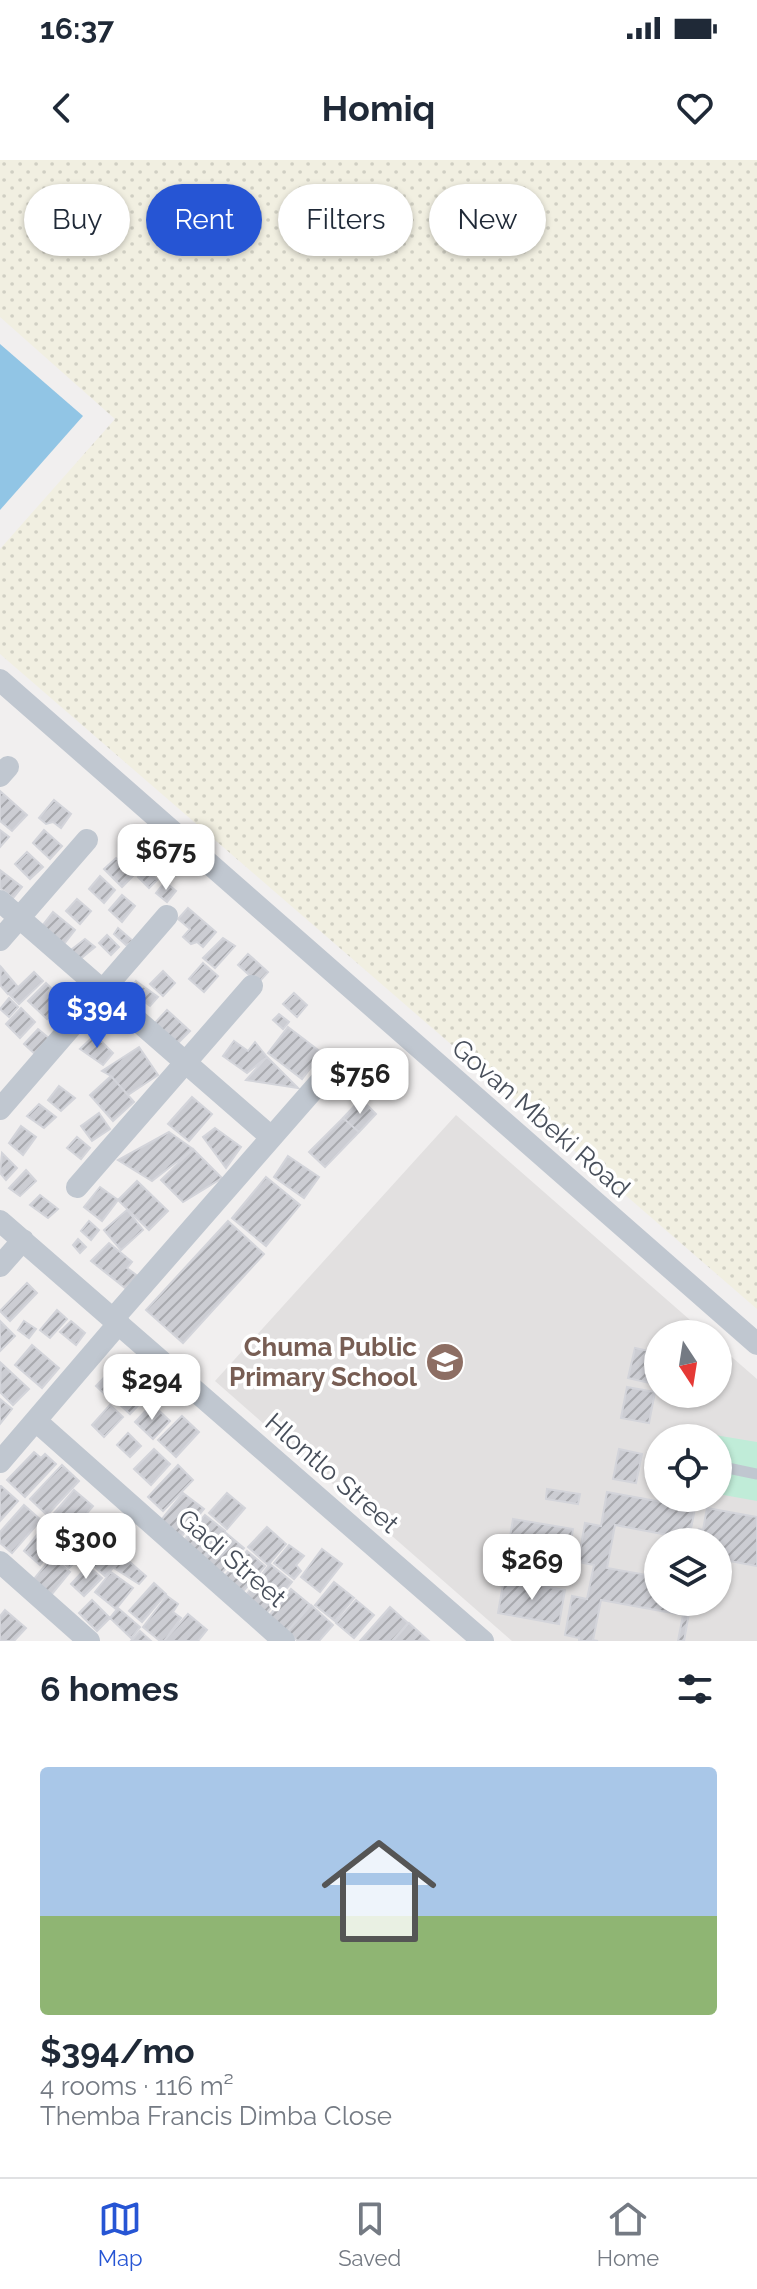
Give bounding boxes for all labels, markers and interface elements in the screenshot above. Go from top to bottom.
text: 16:37 [40,11,114,46]
icon: back [40,86,84,130]
icon: heart [673,86,717,130]
text: Homiq [322,87,435,129]
chip: Buy [24,184,130,256]
chip: Rent [146,184,262,256]
chip: Filters [278,184,413,256]
chip: New [429,184,546,256]
pin: $675 [119,824,213,892]
text: $675 [136,835,196,865]
pin: $394 [50,982,144,1050]
text: $394 [66,993,128,1023]
street label: Govan Mbeki Road [446,1033,636,1203]
pin: $756 [313,1048,407,1116]
text: $756 [330,1059,390,1089]
north arrow [644,1320,732,1408]
map controls [644,1320,732,1616]
place label: Chuma Public Primary School [229,1332,418,1392]
school or university icon: Chuma Public Primary School [424,1341,466,1383]
pin: $294 [105,1354,199,1422]
text: $294 [121,1365,183,1395]
street label: Hlontlo Street [259,1407,405,1539]
button: locate [644,1424,732,1512]
street label: Gadi Street [172,1503,292,1613]
pin: $300 [39,1513,133,1581]
text: $300 [55,1524,117,1554]
button: layers [644,1528,732,1616]
pin: $269 [485,1534,579,1602]
text: $269 [501,1545,563,1575]
icon: filters [673,1667,717,1711]
text: 6 homes [40,1669,179,1709]
icon: home [307,1819,451,1963]
text: $394/mo [40,2031,195,2071]
text: 4 rooms · 116 m² [40,2071,234,2101]
text: Themba Francis Dimba Close [40,2101,392,2131]
tab: Map [98,2197,143,2271]
tab: Saved [338,2197,401,2271]
tab: Home [597,2197,659,2271]

